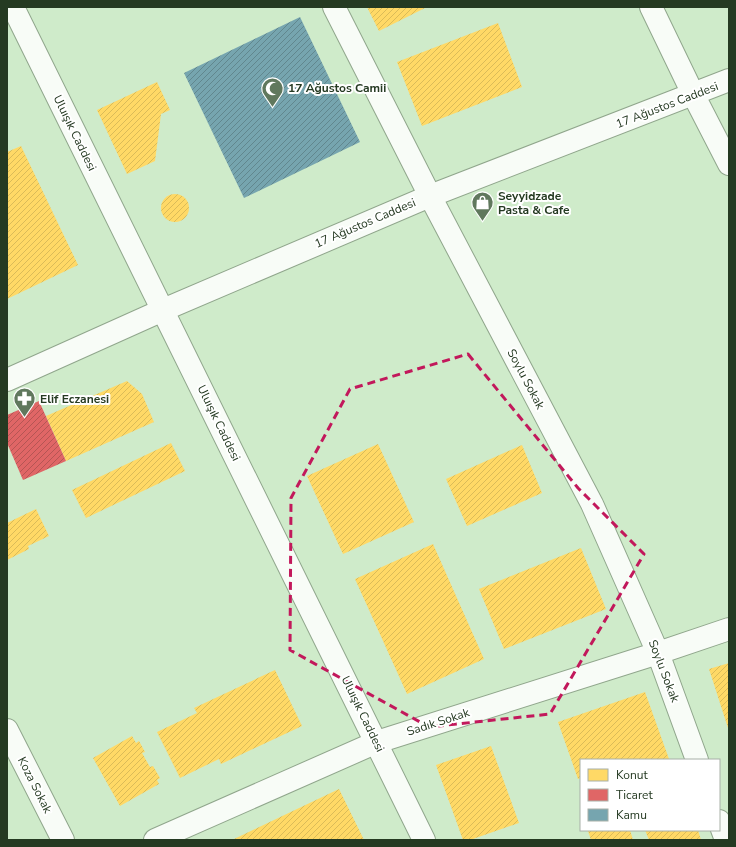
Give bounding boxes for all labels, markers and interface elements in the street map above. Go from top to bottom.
mosque icon: 17 Ağustos Camii [259,75,285,108]
street label: 17 Ağustos Caddesi [613,78,721,132]
place label: 17 Ağustos Camii [288,80,386,96]
street label: Uluışık Caddesi [50,92,100,174]
place label: Seyyidzade Pasta & Cafe [498,188,570,218]
shop icon: Seyyidzade Pasta & Cafe [470,190,496,223]
street label: 17 Ağustos Caddesi [312,194,418,252]
street label: Soylu Sokak [503,346,549,413]
street label: Uluışık Caddesi [194,382,244,464]
pharmacy icon: Elif Eczanesi [11,386,37,419]
place label: Elif Eczanesi [40,391,109,407]
street label: Soylu Sokak [645,637,684,706]
street label: Uluışık Caddesi [338,673,388,755]
street label: Sadık Sokak [405,704,472,740]
street label: Koza Sokak [14,754,56,817]
legend [580,759,720,831]
text: Konut [616,767,649,783]
text: Ticaret [616,787,653,803]
text: Kamu [616,807,647,823]

